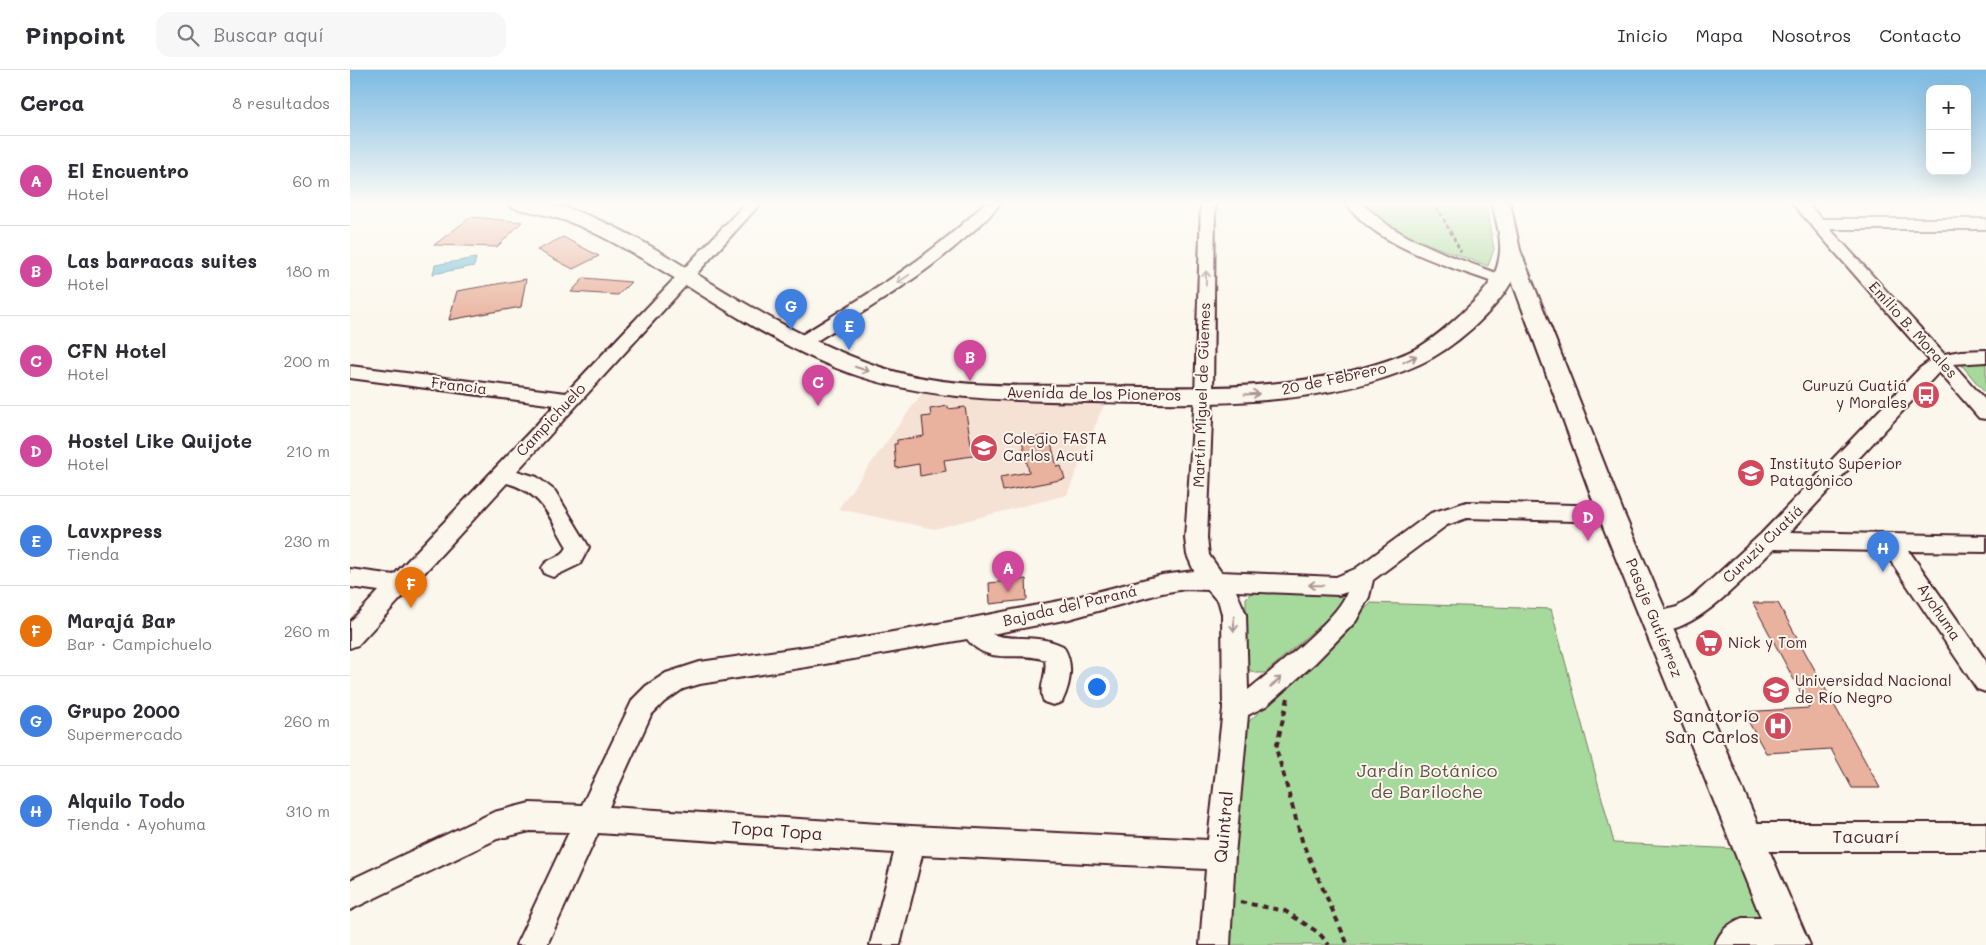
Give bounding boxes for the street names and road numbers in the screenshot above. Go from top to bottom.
street label: Emilio B. Morales [1865,277,1963,382]
street label: Martín Miguel de Güemes [1188,302,1214,488]
street label: 20 de Febrero [1280,357,1388,399]
street label: Francia [430,372,488,398]
street label: Campichuelo [511,378,589,460]
street label: Avenida de los Pioneros [1006,381,1182,405]
street label: Curuzú Cuatiá [1718,500,1807,587]
street label: Pasaje Gutiérrez [1622,555,1688,680]
street label: Ayohuma [1913,579,1966,644]
street label: Bajada del Paraná [1001,580,1139,630]
street label: Quintral [1208,790,1238,864]
street label: Topa Topa [730,815,824,845]
street label: Tacuarí [1832,824,1900,848]

